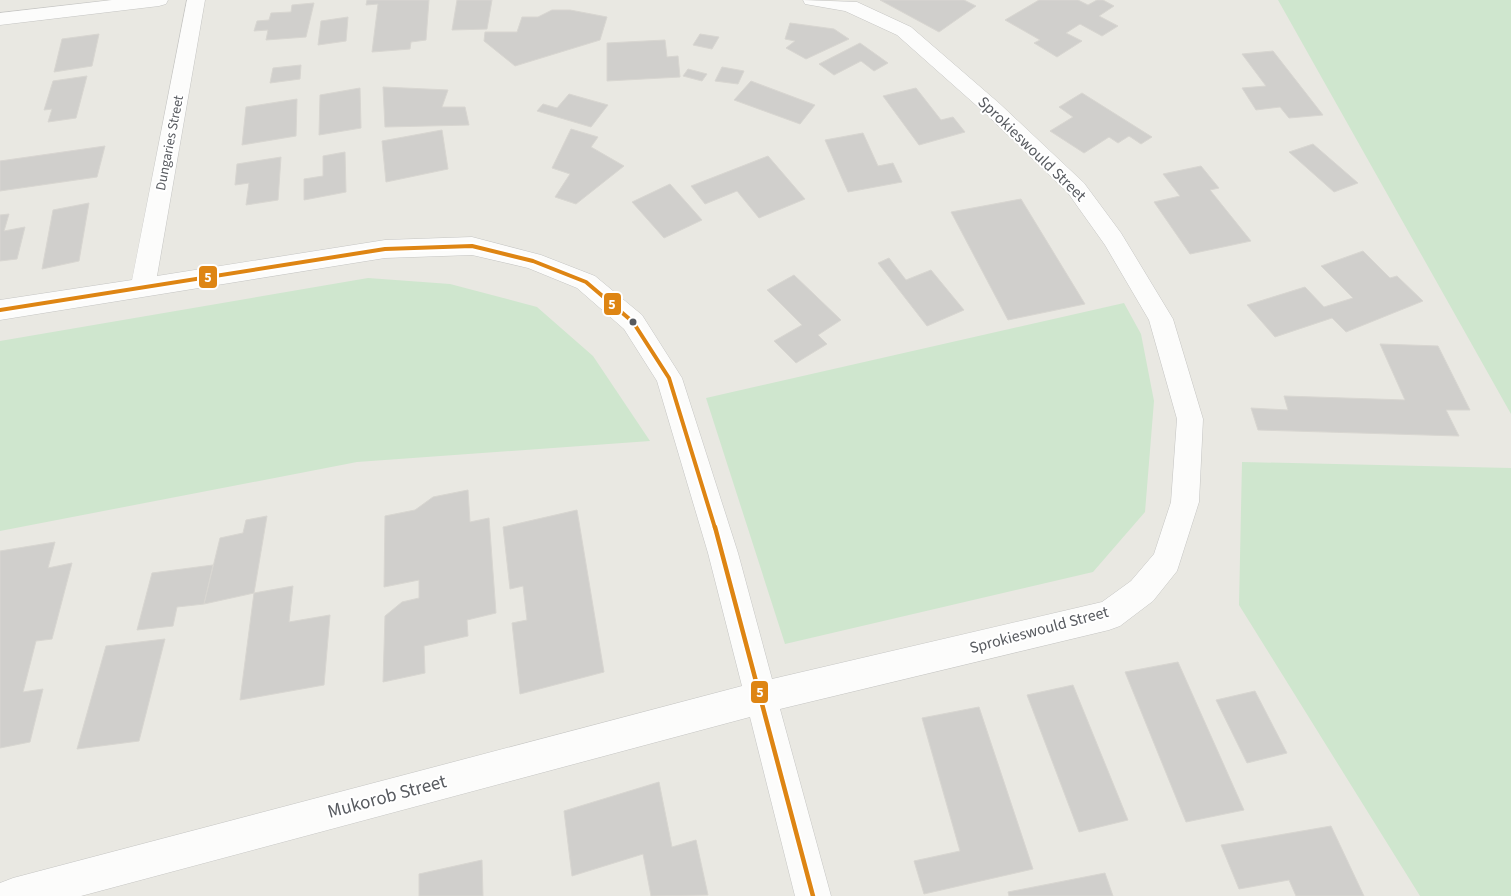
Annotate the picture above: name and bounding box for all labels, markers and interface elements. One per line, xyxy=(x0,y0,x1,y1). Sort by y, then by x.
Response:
street label: Sprokieswould Street xyxy=(973,91,1092,207)
street label: Dungaries Street xyxy=(151,93,189,192)
line badge: 5 xyxy=(198,265,218,289)
text: 5 xyxy=(204,268,212,288)
line badge: 5 xyxy=(603,292,622,316)
text: 5 xyxy=(608,295,616,315)
unlabelled marker xyxy=(628,317,638,327)
street label: Sprokieswould Street xyxy=(967,601,1112,659)
line badge: 5 xyxy=(750,680,769,704)
text: 5 xyxy=(756,683,764,703)
street label: Mukorob Street xyxy=(325,768,450,826)

